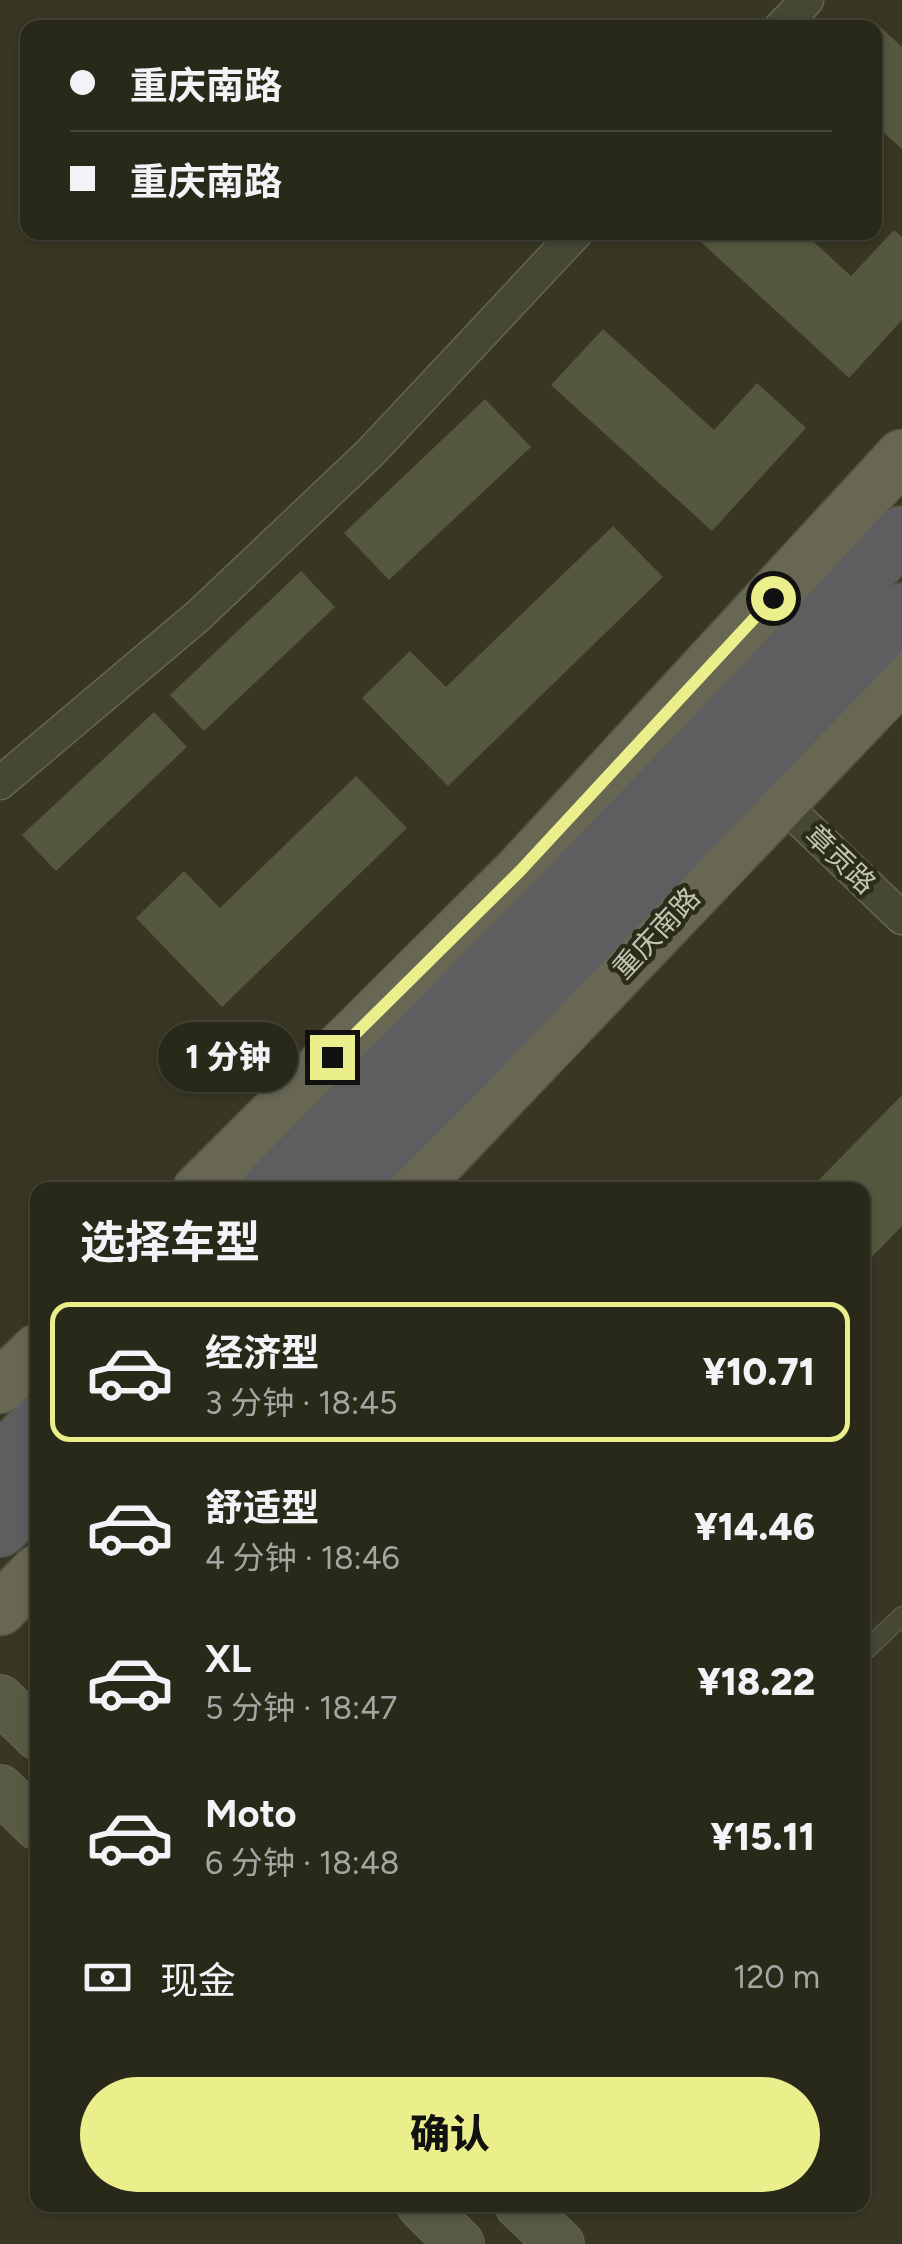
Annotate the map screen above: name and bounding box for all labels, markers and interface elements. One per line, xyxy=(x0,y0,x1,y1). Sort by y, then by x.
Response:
text: 重庆南路 xyxy=(130,63,282,109)
text: 重庆南路 xyxy=(130,159,282,205)
route start xyxy=(751,576,796,621)
street label: 章贡路 xyxy=(799,818,883,900)
street label: 重庆南路 xyxy=(605,880,707,986)
callout: 1 分钟 xyxy=(157,1022,297,1092)
route end xyxy=(310,1035,355,1080)
text: 1 分钟 xyxy=(185,1038,271,1076)
text: 选择车型 xyxy=(80,1215,260,1269)
icon: car xyxy=(85,1327,175,1417)
text: 经济型 xyxy=(205,1330,319,1376)
text: ¥10.71 xyxy=(703,1349,815,1395)
text: 3 分钟 · 18:45 xyxy=(205,1384,397,1422)
icon: car xyxy=(85,1482,175,1572)
text: 舒适型 xyxy=(205,1485,319,1531)
text: ¥14.46 xyxy=(694,1504,815,1550)
text: 4 分钟 · 18:46 xyxy=(205,1539,400,1577)
text: XL xyxy=(205,1636,251,1682)
icon: car xyxy=(85,1637,175,1727)
text: ¥18.22 xyxy=(697,1659,815,1705)
text: 5 分钟 · 18:47 xyxy=(205,1689,397,1727)
text: Moto xyxy=(205,1791,297,1837)
icon: car xyxy=(85,1792,175,1882)
text: ¥15.11 xyxy=(710,1814,815,1860)
text: 6 分钟 · 18:48 xyxy=(205,1844,399,1882)
icon: cash xyxy=(80,1950,135,2005)
text: 现金 xyxy=(160,1958,236,2004)
text: 120 m xyxy=(733,1958,820,1996)
button: 确认 xyxy=(80,2077,820,2192)

